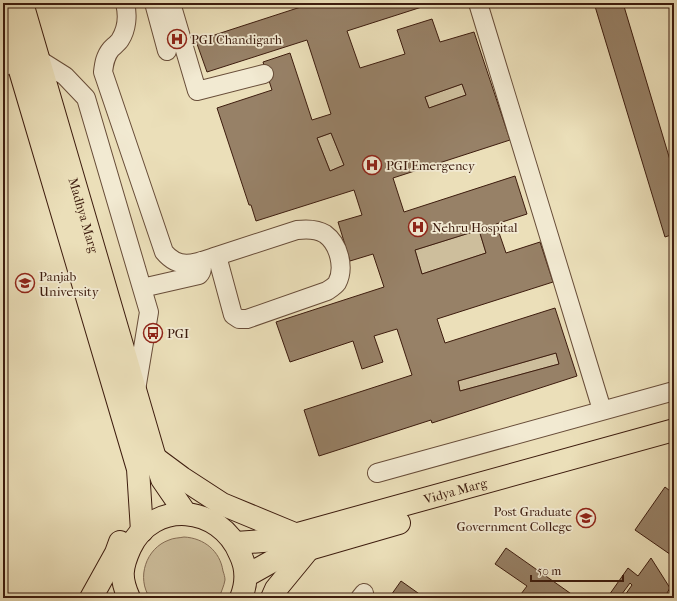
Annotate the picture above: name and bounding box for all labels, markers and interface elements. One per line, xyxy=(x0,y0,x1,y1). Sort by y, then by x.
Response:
hospital icon: PGI Chandigarh xyxy=(166,28,188,50)
place label: PGI Chandigarh xyxy=(191,32,283,47)
hospital icon: PGI Emergency xyxy=(361,154,383,176)
place label: PGI Emergency xyxy=(386,158,476,173)
street label: Madhya Marg xyxy=(66,176,102,256)
hospital icon: Nehru Hospital xyxy=(407,216,429,238)
place label: Nehru Hospital xyxy=(432,220,518,235)
place label: Panjab University xyxy=(39,269,100,299)
school or university icon: Panjab University xyxy=(14,272,36,294)
bus stop icon: PGI xyxy=(142,322,164,344)
place label: PGI xyxy=(167,326,189,341)
street label: Vidya Marg xyxy=(421,474,490,507)
place label: Post Graduate Government College xyxy=(456,504,573,534)
school or university icon: Post Graduate Government College xyxy=(575,507,597,529)
scale bar xyxy=(531,557,623,583)
text: 50 m xyxy=(537,564,561,578)

